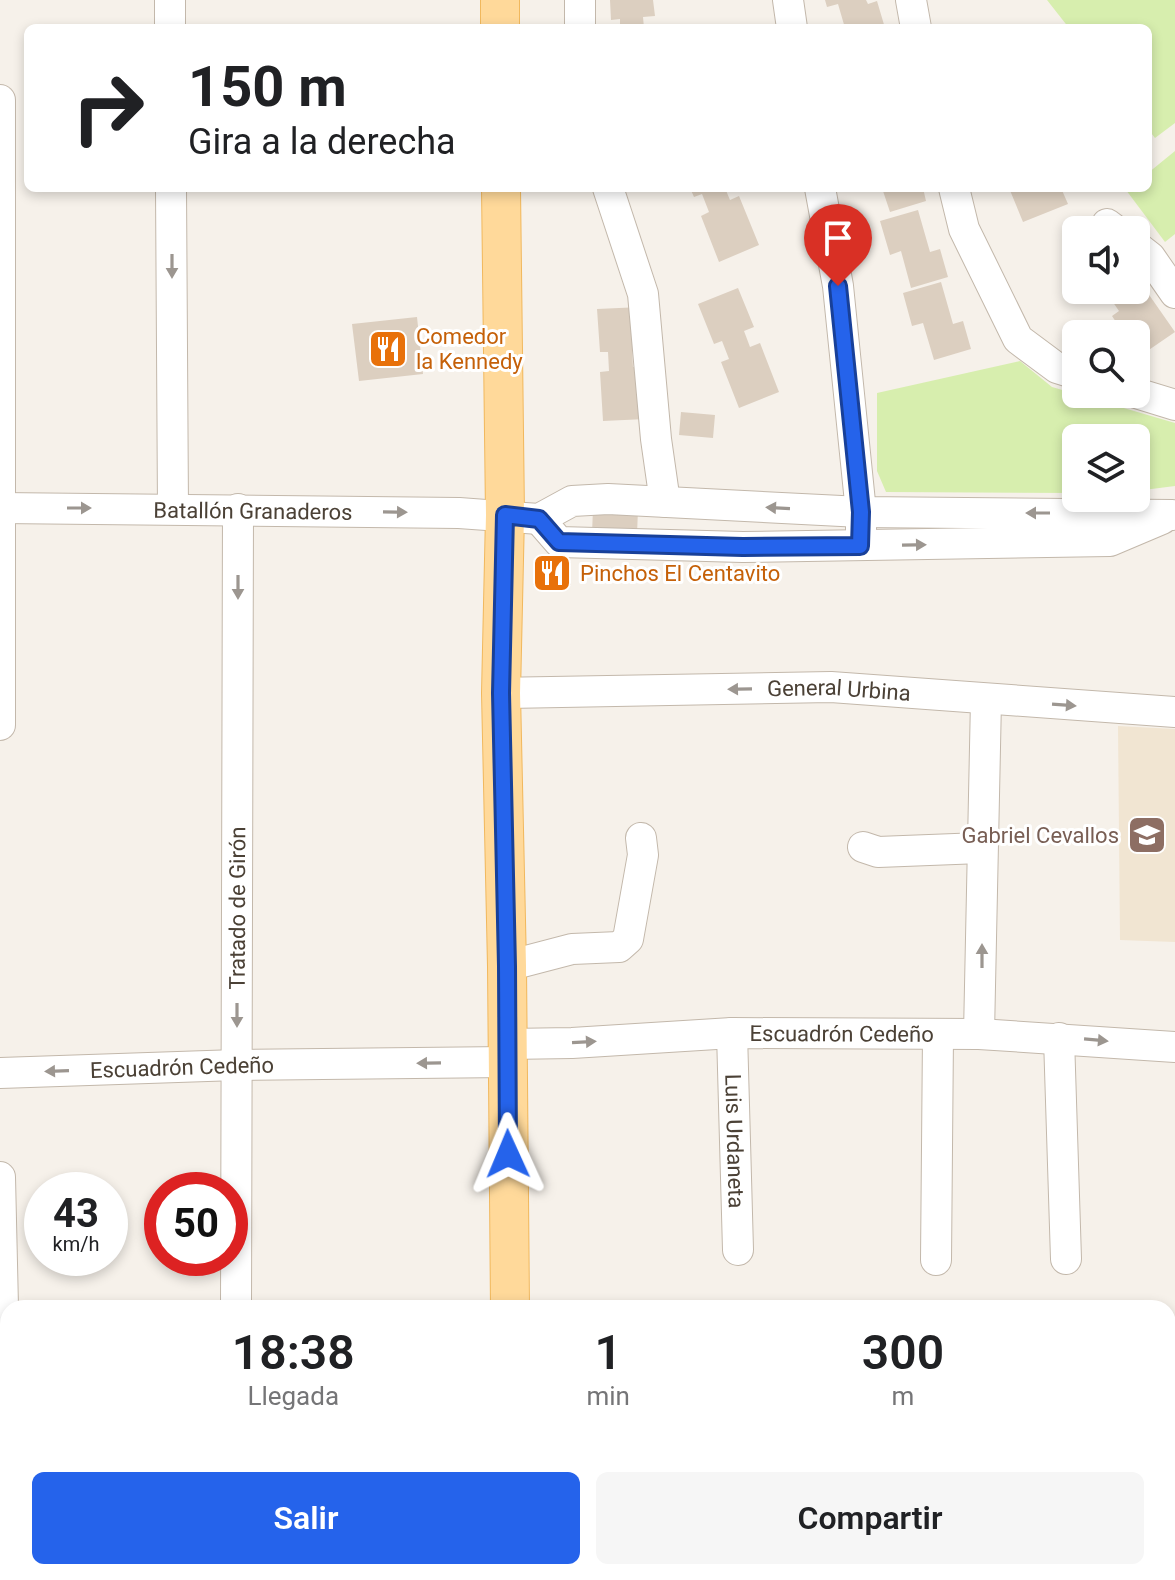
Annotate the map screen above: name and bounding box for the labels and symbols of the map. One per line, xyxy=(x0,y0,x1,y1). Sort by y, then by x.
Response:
pin xyxy=(804,204,872,286)
one-way arrow xyxy=(166,254,178,279)
place label: Comedor la Kennedy xyxy=(416,324,523,374)
restaurant icon: Comedor la Kennedy xyxy=(367,328,409,370)
street label: Batallón Granaderos xyxy=(153,497,353,524)
one-way arrow xyxy=(765,501,790,514)
one-way arrow xyxy=(67,502,92,515)
one-way arrow xyxy=(383,505,408,518)
one-way arrow xyxy=(1025,507,1050,519)
one-way arrow xyxy=(902,539,927,551)
restaurant icon: Pinchos El Centavito xyxy=(531,552,573,594)
place label: Pinchos El Centavito xyxy=(580,561,780,586)
one-way arrow xyxy=(232,575,244,600)
street label: General Urbina xyxy=(767,674,912,705)
one-way arrow xyxy=(727,682,752,695)
one-way arrow xyxy=(1052,699,1077,712)
school or university icon: Gabriel Cevallos xyxy=(1126,814,1168,856)
place label: Gabriel Cevallos xyxy=(962,823,1119,848)
street label: Tratado de Girón xyxy=(224,827,250,989)
one-way arrow xyxy=(976,943,988,968)
one-way arrow xyxy=(231,1003,243,1028)
street label: Escuadrón Cedeño xyxy=(750,1021,934,1046)
one-way arrow xyxy=(1084,1034,1109,1047)
one-way arrow xyxy=(572,1036,597,1049)
street label: Escuadrón Cedeño xyxy=(89,1052,274,1082)
one-way arrow xyxy=(416,1057,441,1069)
one-way arrow xyxy=(44,1064,69,1077)
street label: Luis Urdaneta xyxy=(721,1073,749,1209)
position arrow xyxy=(466,1112,550,1196)
speed limit sign: 50 xyxy=(144,1172,248,1276)

